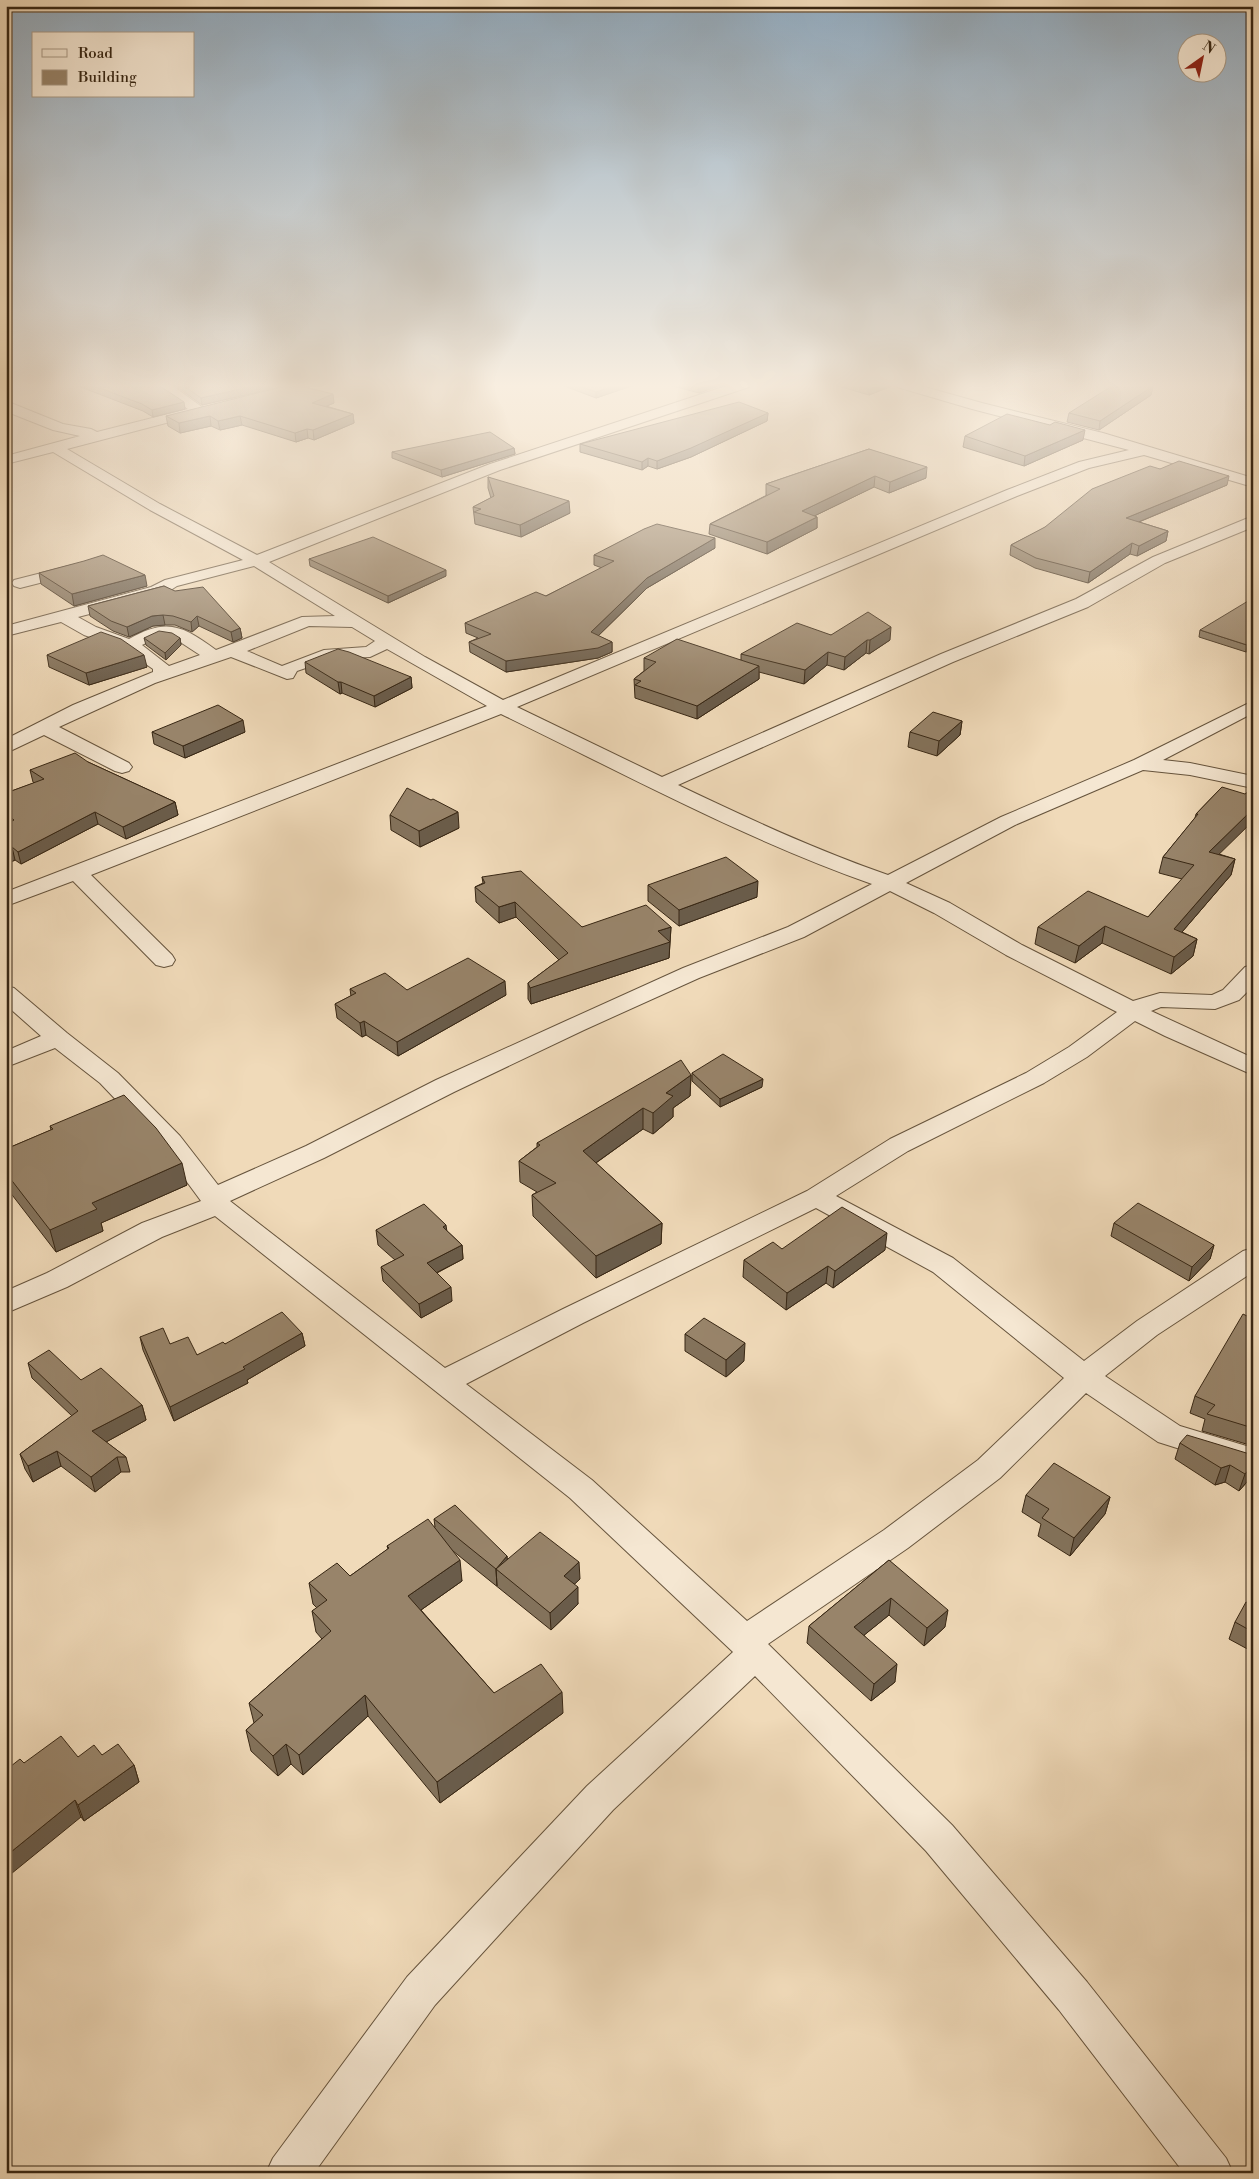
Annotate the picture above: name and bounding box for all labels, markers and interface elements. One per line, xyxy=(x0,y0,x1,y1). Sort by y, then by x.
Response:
legend xyxy=(32,32,195,98)
north arrow xyxy=(1176,32,1226,82)
text: N xyxy=(1199,37,1218,59)
text: Road xyxy=(78,44,113,63)
text: Building xyxy=(77,68,137,87)

